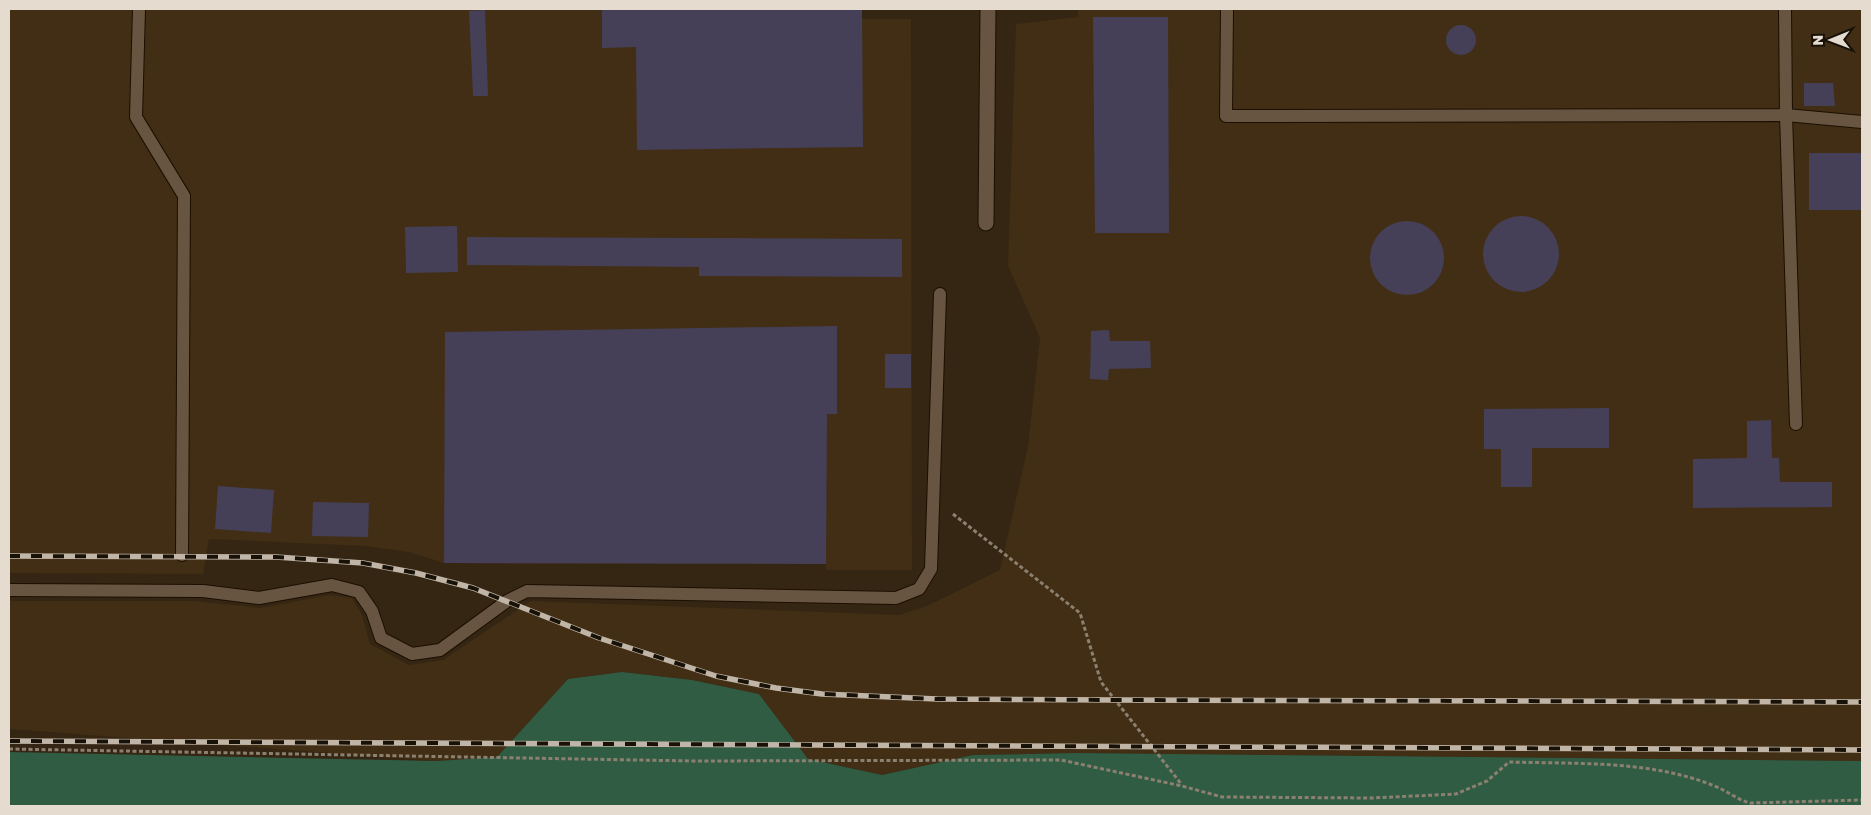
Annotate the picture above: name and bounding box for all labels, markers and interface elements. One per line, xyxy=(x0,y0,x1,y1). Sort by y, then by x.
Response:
north arrow xyxy=(1806,15,1856,65)
text: N xyxy=(1809,35,1826,46)

